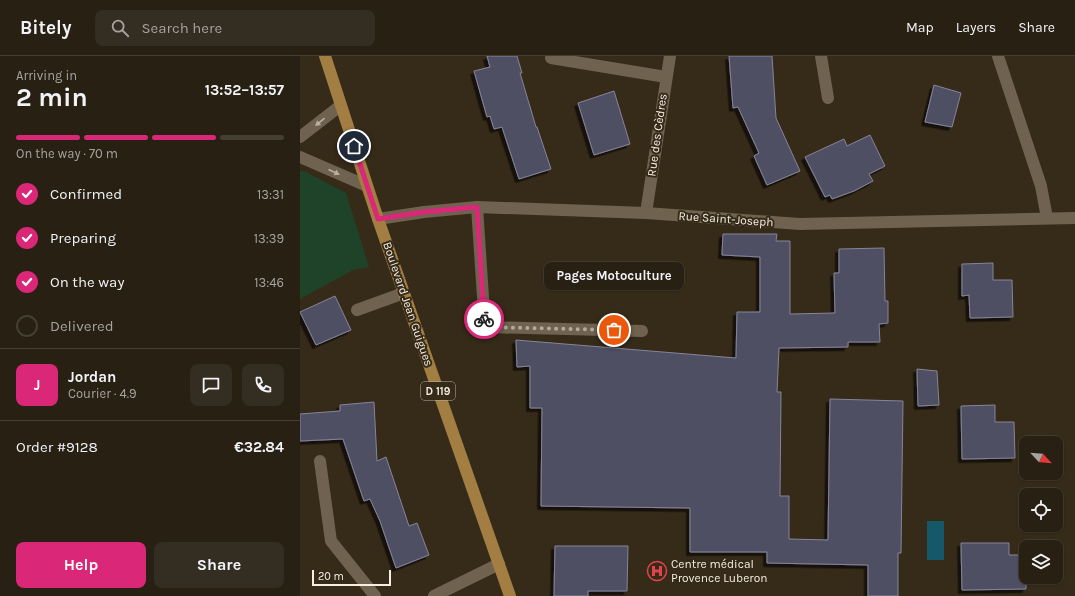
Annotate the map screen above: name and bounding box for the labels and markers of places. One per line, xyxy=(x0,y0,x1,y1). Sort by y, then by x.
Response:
pin xyxy=(337,129,371,163)
callout: Pages Motoculture xyxy=(544,262,684,290)
pin xyxy=(597,313,631,347)
place label: Centre médical Provence Luberon xyxy=(671,557,767,585)
hospital icon: Centre médical Provence Luberon xyxy=(646,560,668,582)

